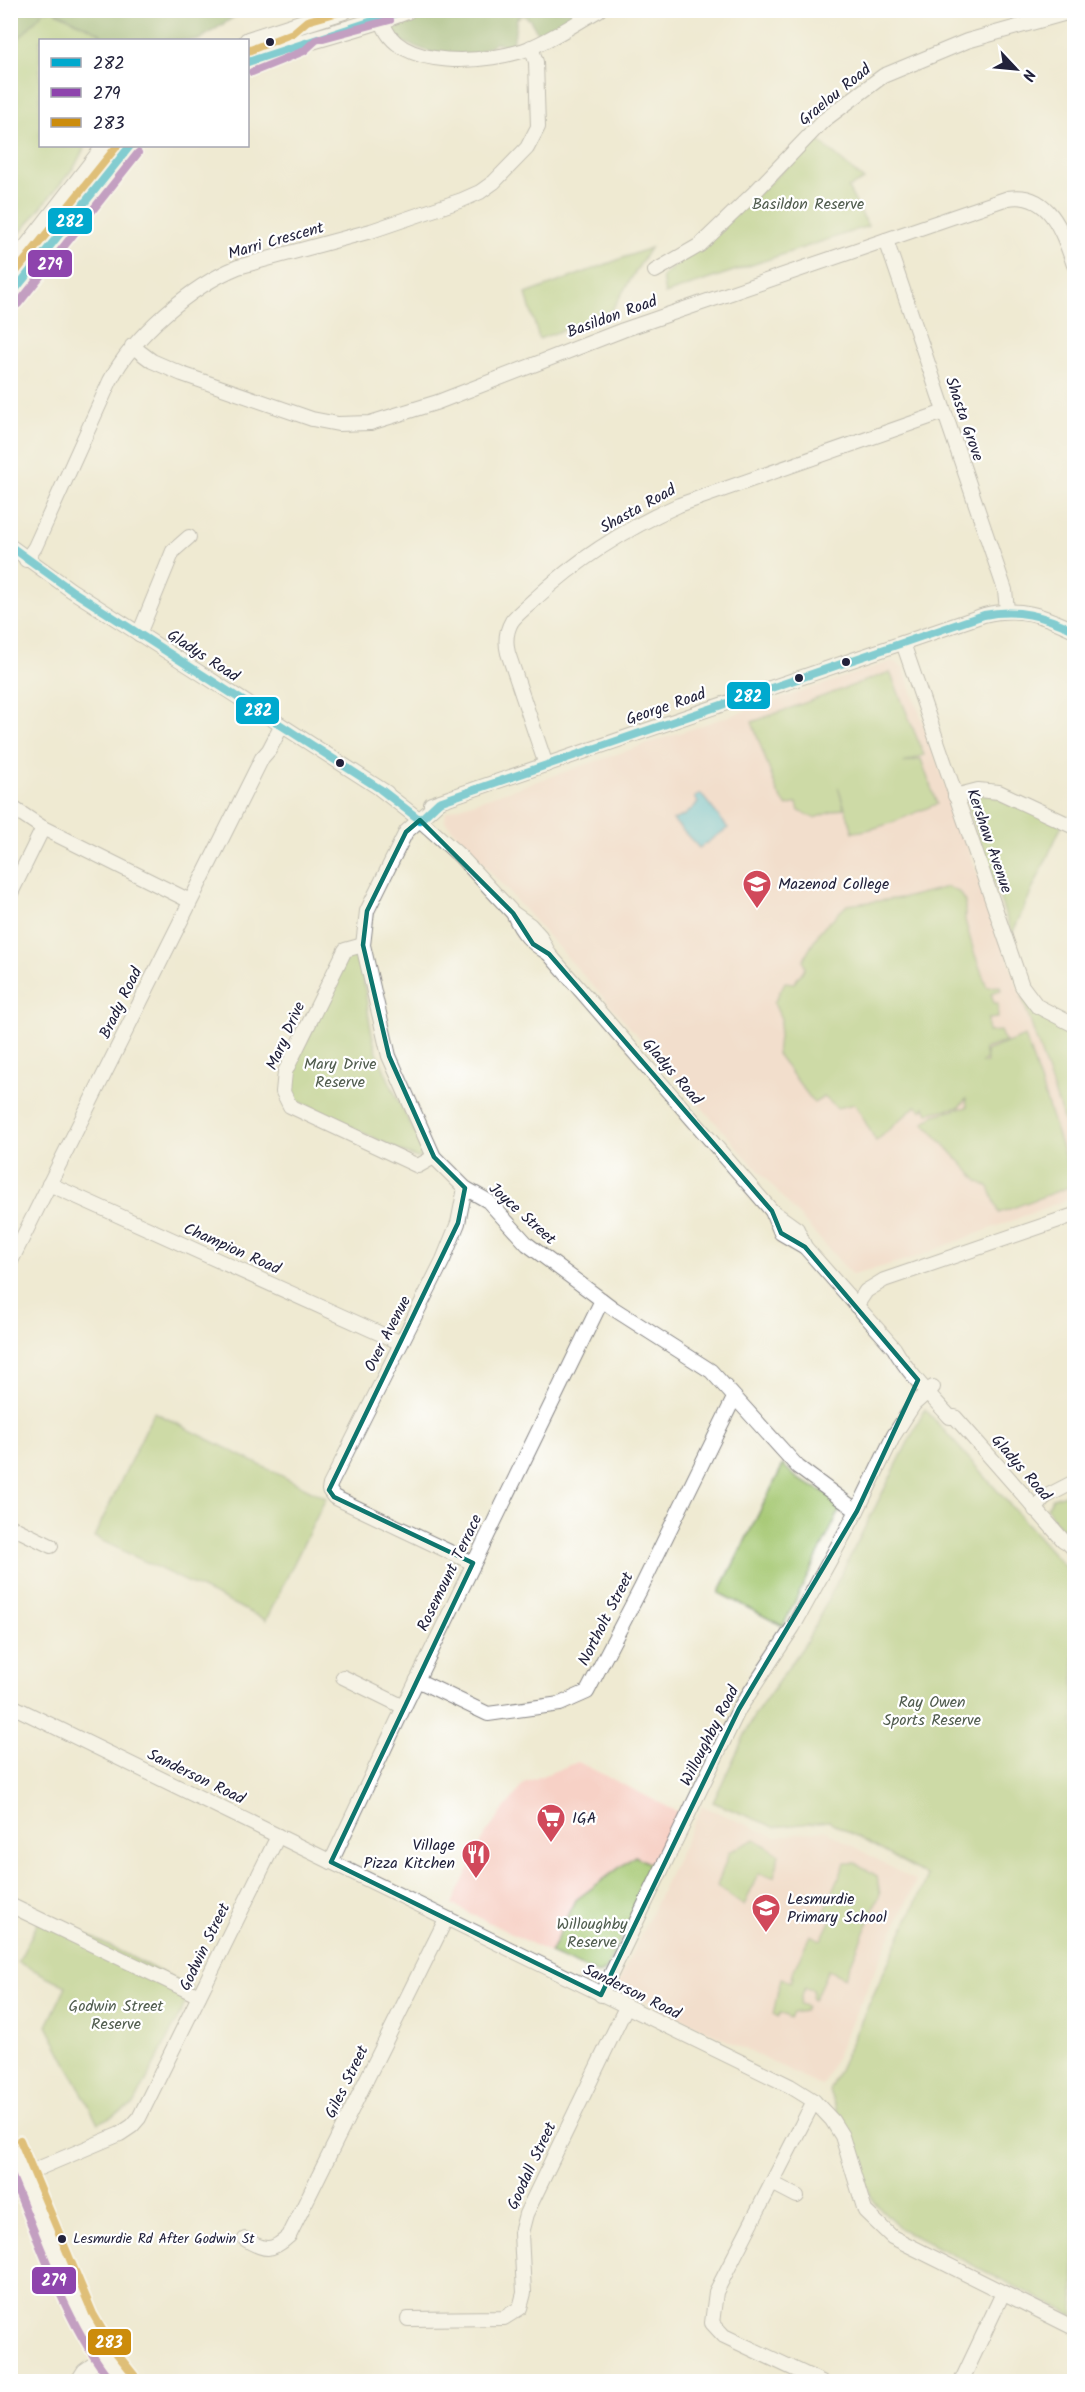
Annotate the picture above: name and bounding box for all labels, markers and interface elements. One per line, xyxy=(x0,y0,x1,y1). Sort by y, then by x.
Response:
unlabelled marker xyxy=(264,36,276,48)
legend xyxy=(39,39,249,147)
north arrow xyxy=(986,39,1046,99)
text: 282 xyxy=(93,50,125,79)
street label: Graelou Road xyxy=(793,57,878,132)
text: N xyxy=(1015,65,1042,85)
text: 279 xyxy=(93,80,121,109)
text: 283 xyxy=(93,110,125,139)
park label: Basildon Reserve xyxy=(752,192,864,217)
line badge: 282 xyxy=(47,207,93,235)
text: 282 xyxy=(56,210,84,235)
street label: Marri Crescent xyxy=(225,215,328,267)
line badge: 279 xyxy=(27,249,73,278)
text: 279 xyxy=(38,253,62,278)
street label: Basildon Road xyxy=(563,289,662,345)
street label: Shasta Grove xyxy=(938,373,990,465)
street label: Shasta Road xyxy=(595,477,681,540)
street label: Gladys Road xyxy=(162,623,245,689)
unlabelled marker xyxy=(840,656,852,668)
unlabelled marker xyxy=(793,672,805,684)
street label: George Road xyxy=(623,681,710,732)
line badge: 282 xyxy=(726,681,771,710)
text: 282 xyxy=(734,685,762,710)
line badge: 282 xyxy=(235,696,280,725)
text: 282 xyxy=(244,699,272,724)
unlabelled marker xyxy=(334,757,346,769)
street label: Kershaw Avenue xyxy=(959,785,1019,897)
school or university icon: Mazenod College xyxy=(741,868,773,910)
place label: Mazenod College xyxy=(778,872,889,897)
street label: Brady Road xyxy=(93,962,150,1043)
street label: Mary Drive xyxy=(260,998,312,1074)
street label: Gladys Road xyxy=(636,1033,709,1112)
park label: Mary Drive Reserve xyxy=(304,1052,376,1095)
street label: Joyce Street xyxy=(483,1177,562,1252)
street label: Champion Road xyxy=(179,1216,286,1282)
street label: Over Avenue xyxy=(358,1292,418,1376)
street label: Gladys Road xyxy=(985,1429,1058,1508)
street label: Rosemount Terrace xyxy=(411,1510,489,1636)
street label: Northolt Street xyxy=(572,1567,641,1670)
street label: Willoughby Road xyxy=(674,1681,746,1791)
park label: Ray Owen Sports Reserve xyxy=(883,1690,981,1733)
street label: Sanderson Road xyxy=(143,1743,250,1812)
supermarket icon: IGA xyxy=(535,1802,567,1844)
place label: IGA xyxy=(572,1806,597,1831)
place label: Village Pizza Kitchen xyxy=(364,1833,455,1876)
restaurant icon: Village Pizza Kitchen xyxy=(460,1838,492,1880)
place label: Lesmurdie Primary School xyxy=(787,1887,887,1930)
school or university icon: Lesmurdie Primary School xyxy=(750,1892,782,1934)
street label: Godwin Street xyxy=(173,1898,237,1995)
park label: Willoughby Reserve xyxy=(556,1912,628,1955)
street label: Sanderson Road xyxy=(579,1958,686,2027)
park label: Godwin Street Reserve xyxy=(68,1994,164,2037)
street label: Giles Street xyxy=(319,2041,376,2123)
street label: Goodall Street xyxy=(501,2117,564,2214)
place label: Lesmurdie Rd After Godwin St xyxy=(73,2228,255,2250)
marker: Lesmurdie Rd After Godwin St xyxy=(56,2233,68,2245)
line badge: 279 xyxy=(31,2266,77,2295)
text: 279 xyxy=(42,2269,66,2294)
line badge: 283 xyxy=(87,2328,132,2356)
text: 283 xyxy=(95,2331,123,2356)

